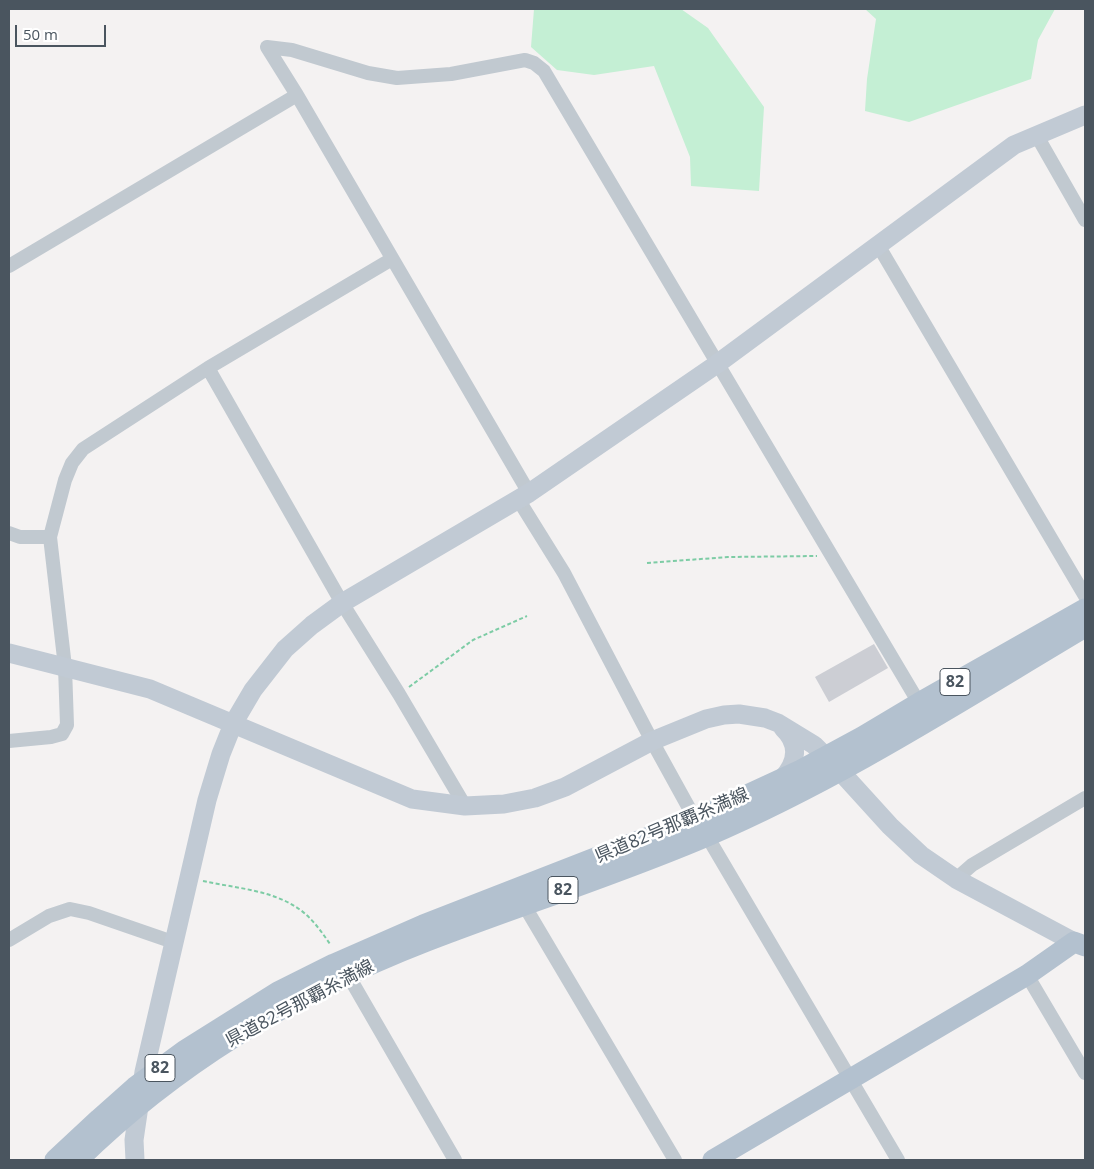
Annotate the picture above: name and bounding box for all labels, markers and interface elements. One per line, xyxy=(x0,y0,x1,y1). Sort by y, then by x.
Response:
scale bar xyxy=(18,15,109,47)
text: 50 m xyxy=(23,24,58,44)
road number: 82 xyxy=(940,669,970,696)
street label: 県道82号那覇糸満線 xyxy=(592,784,752,868)
road number: 82 xyxy=(548,876,578,904)
street label: 県道82号那覇糸満線 xyxy=(222,956,378,1052)
road number: 82 xyxy=(145,1054,175,1082)

